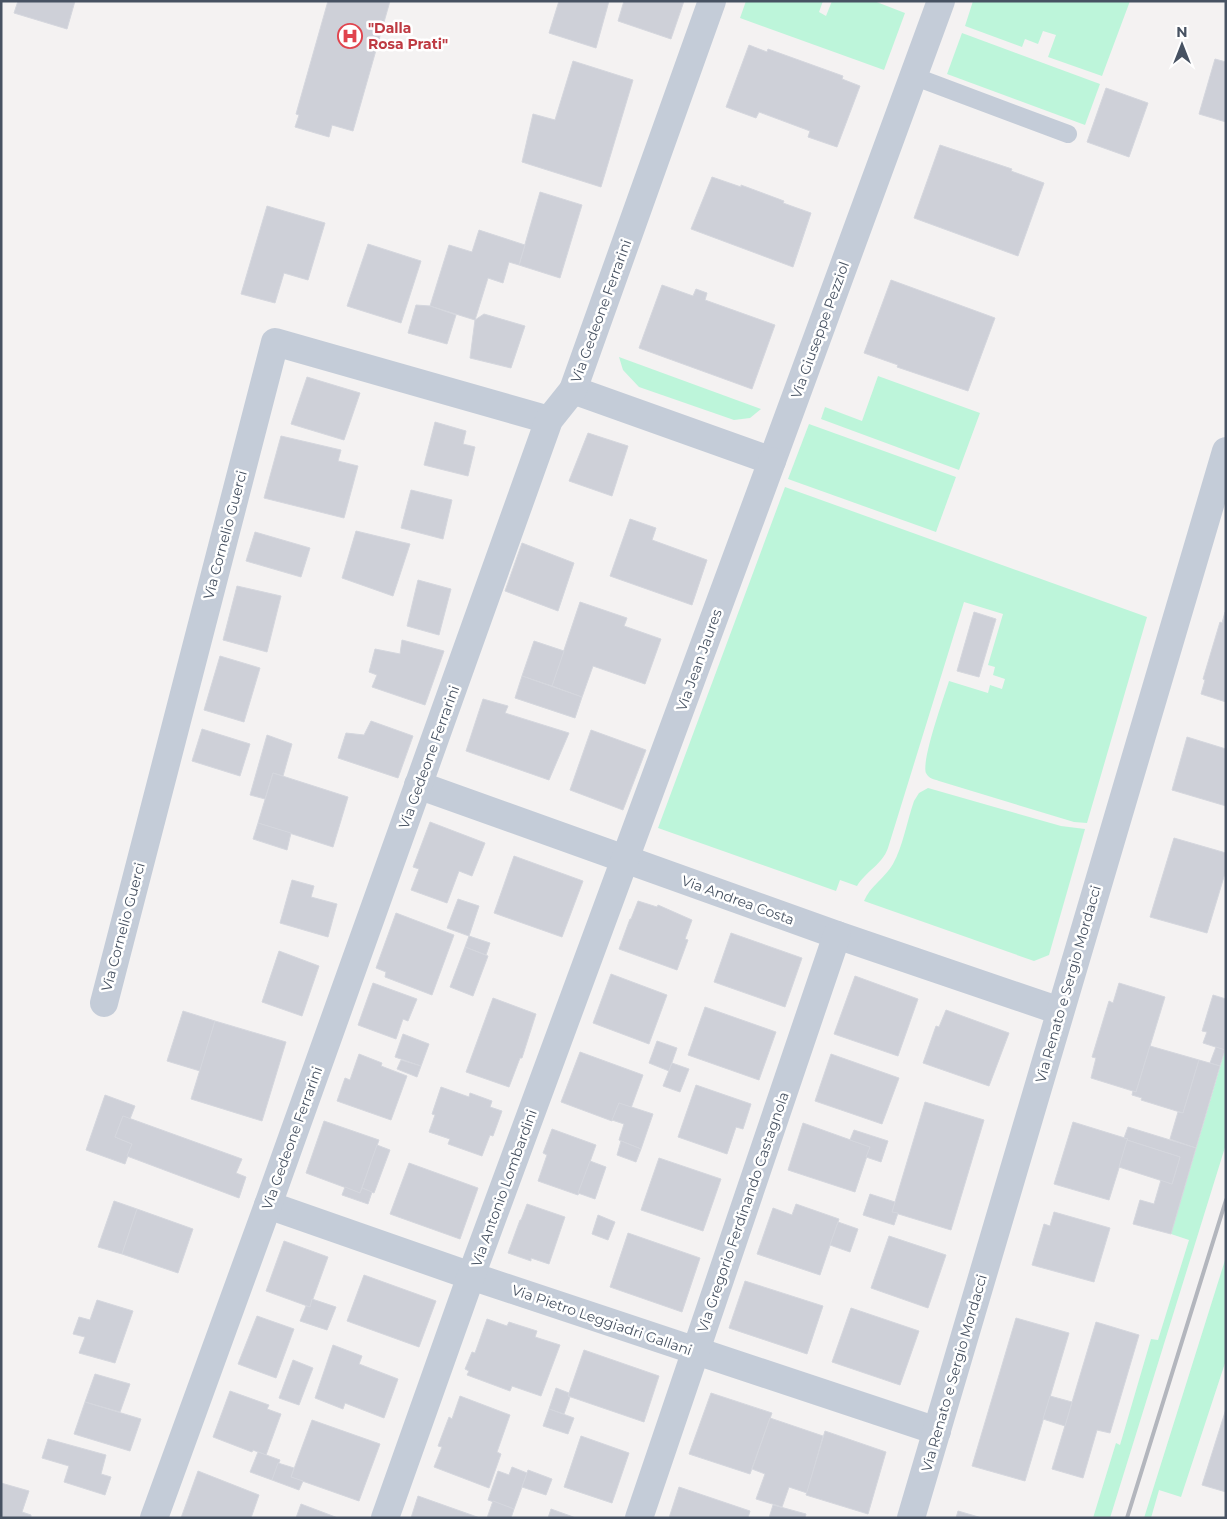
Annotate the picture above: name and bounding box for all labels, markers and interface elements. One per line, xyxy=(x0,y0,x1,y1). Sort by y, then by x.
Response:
place label: "Dalla Rosa Prati" xyxy=(368,19,448,53)
north arrow xyxy=(1157,20,1207,70)
hospital icon: "Dalla Rosa Prati" xyxy=(337,23,363,49)
text: N xyxy=(1176,23,1188,41)
street label: Via Gedeone Ferrarini xyxy=(567,237,635,385)
street label: Via Giuseppe Pezziol xyxy=(787,259,853,401)
street label: Via Cornelio Guerci xyxy=(199,469,251,601)
street label: Via Jean Jaures xyxy=(672,606,726,713)
street label: Via Gedeone Ferrarini xyxy=(395,683,463,831)
street label: Via Cornelio Guerci xyxy=(97,861,149,993)
street label: Via Andrea Costa xyxy=(679,871,797,929)
street label: Via Renato e Sergio Mordacci xyxy=(1031,883,1105,1085)
street label: Via Gedeone Ferrarini xyxy=(258,1064,326,1212)
street label: Via Gregorio Ferdinando Castagnola xyxy=(693,1089,793,1335)
street label: Via Antonio Lombardini xyxy=(467,1107,541,1269)
street label: Via Renato e Sergio Mordacci xyxy=(917,1272,991,1474)
street label: Via Pietro Leggiadri Gallani xyxy=(510,1281,694,1359)

